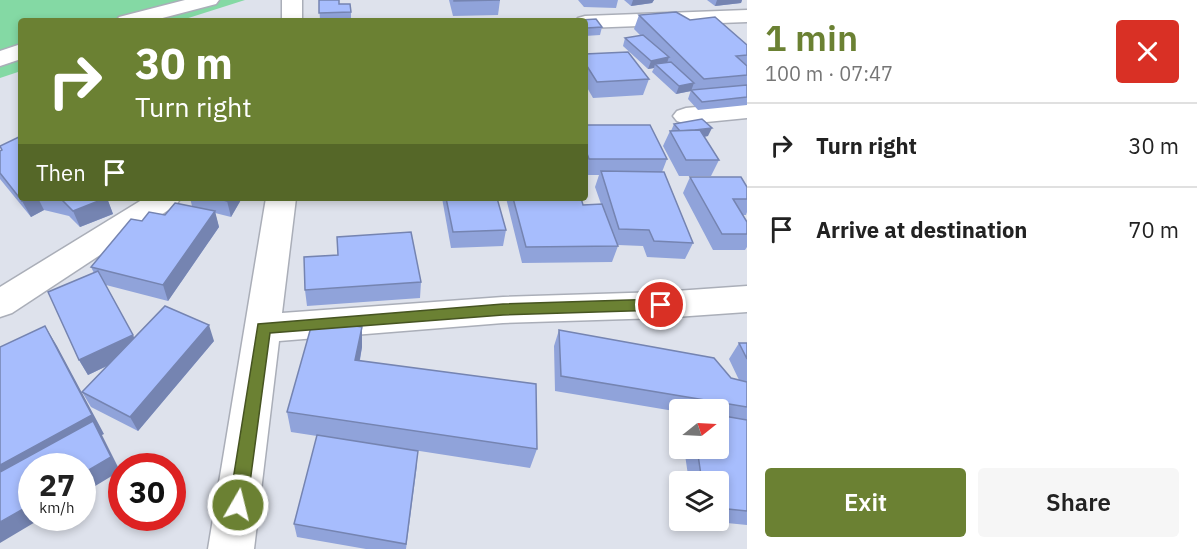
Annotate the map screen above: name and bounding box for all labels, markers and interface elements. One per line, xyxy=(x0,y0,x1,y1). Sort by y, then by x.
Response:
text: 1 min xyxy=(765,14,858,61)
button: close xyxy=(1116,20,1179,83)
text: 30 m xyxy=(135,36,233,91)
icon: right xyxy=(36,42,114,120)
text: 100 m · 07:47 xyxy=(765,60,893,87)
text: Turn right xyxy=(135,89,252,124)
icon: right xyxy=(765,129,798,162)
text: Turn right xyxy=(816,131,917,160)
text: 30 m xyxy=(1128,131,1179,160)
icon: arrive xyxy=(98,156,131,189)
text: Then xyxy=(36,158,86,187)
icon: arrive xyxy=(765,213,798,246)
text: Arrive at destination xyxy=(816,215,1027,244)
text: 70 m xyxy=(1128,215,1179,244)
pin xyxy=(635,279,686,330)
icon: arrive xyxy=(644,288,677,321)
north arrow xyxy=(669,399,729,459)
map controls xyxy=(669,399,729,531)
speed limit sign: 30 xyxy=(108,453,186,531)
text: 27 xyxy=(39,465,75,504)
button: Exit xyxy=(765,468,966,537)
button: Share xyxy=(978,468,1179,537)
button: layers xyxy=(669,471,729,531)
position arrow xyxy=(206,473,270,537)
text: km/h xyxy=(39,498,75,517)

